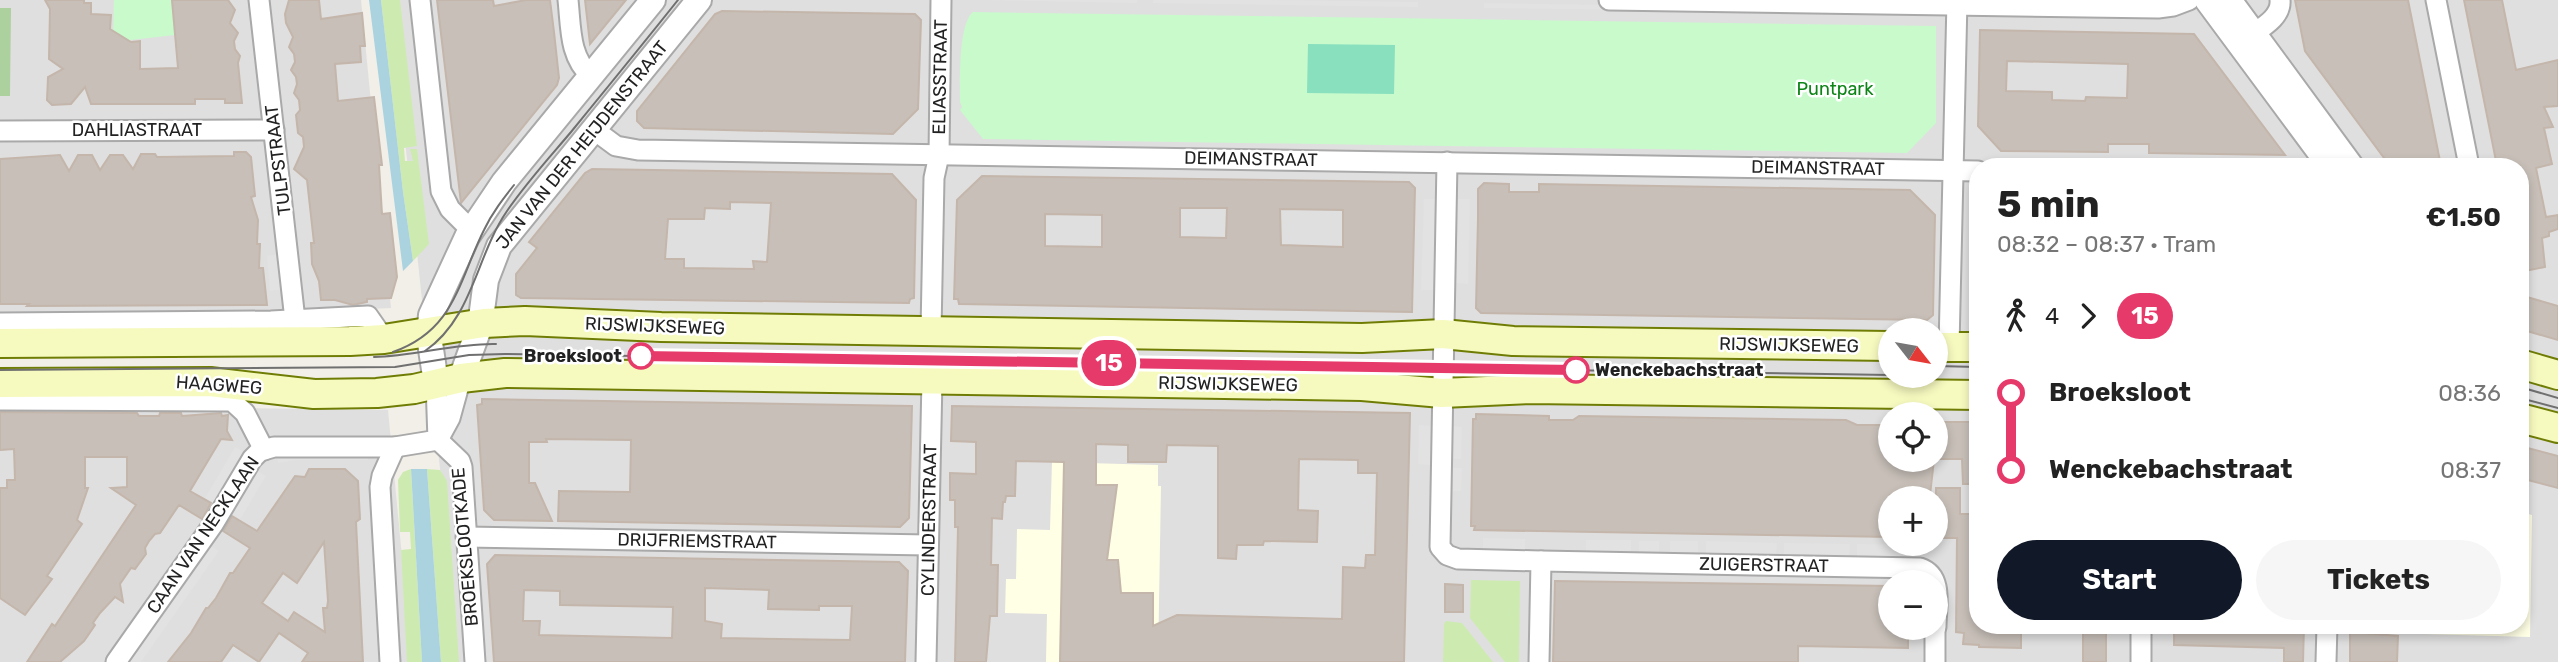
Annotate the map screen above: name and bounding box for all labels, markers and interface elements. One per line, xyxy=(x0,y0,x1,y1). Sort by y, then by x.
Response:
street label: ELIASSTRAAT xyxy=(928,19,952,135)
street label: JAN VAN DER HEIJDENSTRAAT xyxy=(491,36,673,254)
park label: Puntpark xyxy=(1797,78,1874,100)
street label: TULPSTRAAT xyxy=(260,103,296,217)
street label: DAHLIASTRAAT xyxy=(72,119,202,141)
street label: DEIMANSTRAAT xyxy=(1184,147,1318,171)
street label: DEIMANSTRAAT xyxy=(1751,156,1885,180)
text: 5 min xyxy=(1997,181,2100,227)
text: €1.50 xyxy=(2426,202,2501,233)
text: 08:32 – 08:37 · Tram xyxy=(1997,230,2216,258)
icon: walk xyxy=(1997,297,2035,335)
icon: forward xyxy=(2069,297,2107,335)
text: 4 xyxy=(2045,302,2059,330)
text: 15 xyxy=(2131,302,2159,330)
street label: RIJSWIJKSEWEG xyxy=(585,313,725,339)
north arrow xyxy=(1878,318,1948,388)
map controls xyxy=(1878,318,1948,640)
street label: RIJSWIJKSEWEG xyxy=(1719,333,1859,357)
line badge: 15 xyxy=(1078,340,1140,386)
marker: Broeksloot xyxy=(628,343,654,369)
place label: Broeksloot xyxy=(524,345,622,367)
text: 15 xyxy=(1095,349,1123,377)
marker: Wenckebachstraat xyxy=(1563,357,1589,383)
place label: Wenckebachstraat xyxy=(1595,359,1764,381)
street label: HAAGWEG xyxy=(175,371,263,399)
street label: RIJSWIJKSEWEG xyxy=(1158,372,1298,396)
text: Broeksloot xyxy=(2049,377,2191,408)
text: 08:36 xyxy=(2438,379,2501,407)
button: locate xyxy=(1878,402,1948,472)
street label: CYLINDERSTRAAT xyxy=(917,444,941,596)
street label: CAAN VAN NECKLAAN xyxy=(142,452,264,618)
text: Wenckebachstraat xyxy=(2049,454,2292,485)
text: 08:37 xyxy=(2440,456,2501,484)
street label: BROEKSLOOTKADE xyxy=(447,467,483,627)
button: + xyxy=(1878,486,1948,556)
street label: DRIJFRIEMSTRAAT xyxy=(617,529,777,553)
button: Start xyxy=(1997,540,2242,620)
button: Tickets xyxy=(2256,540,2501,620)
street label: ZUIGERSTRAAT xyxy=(1699,553,1829,577)
button: − xyxy=(1878,570,1948,640)

